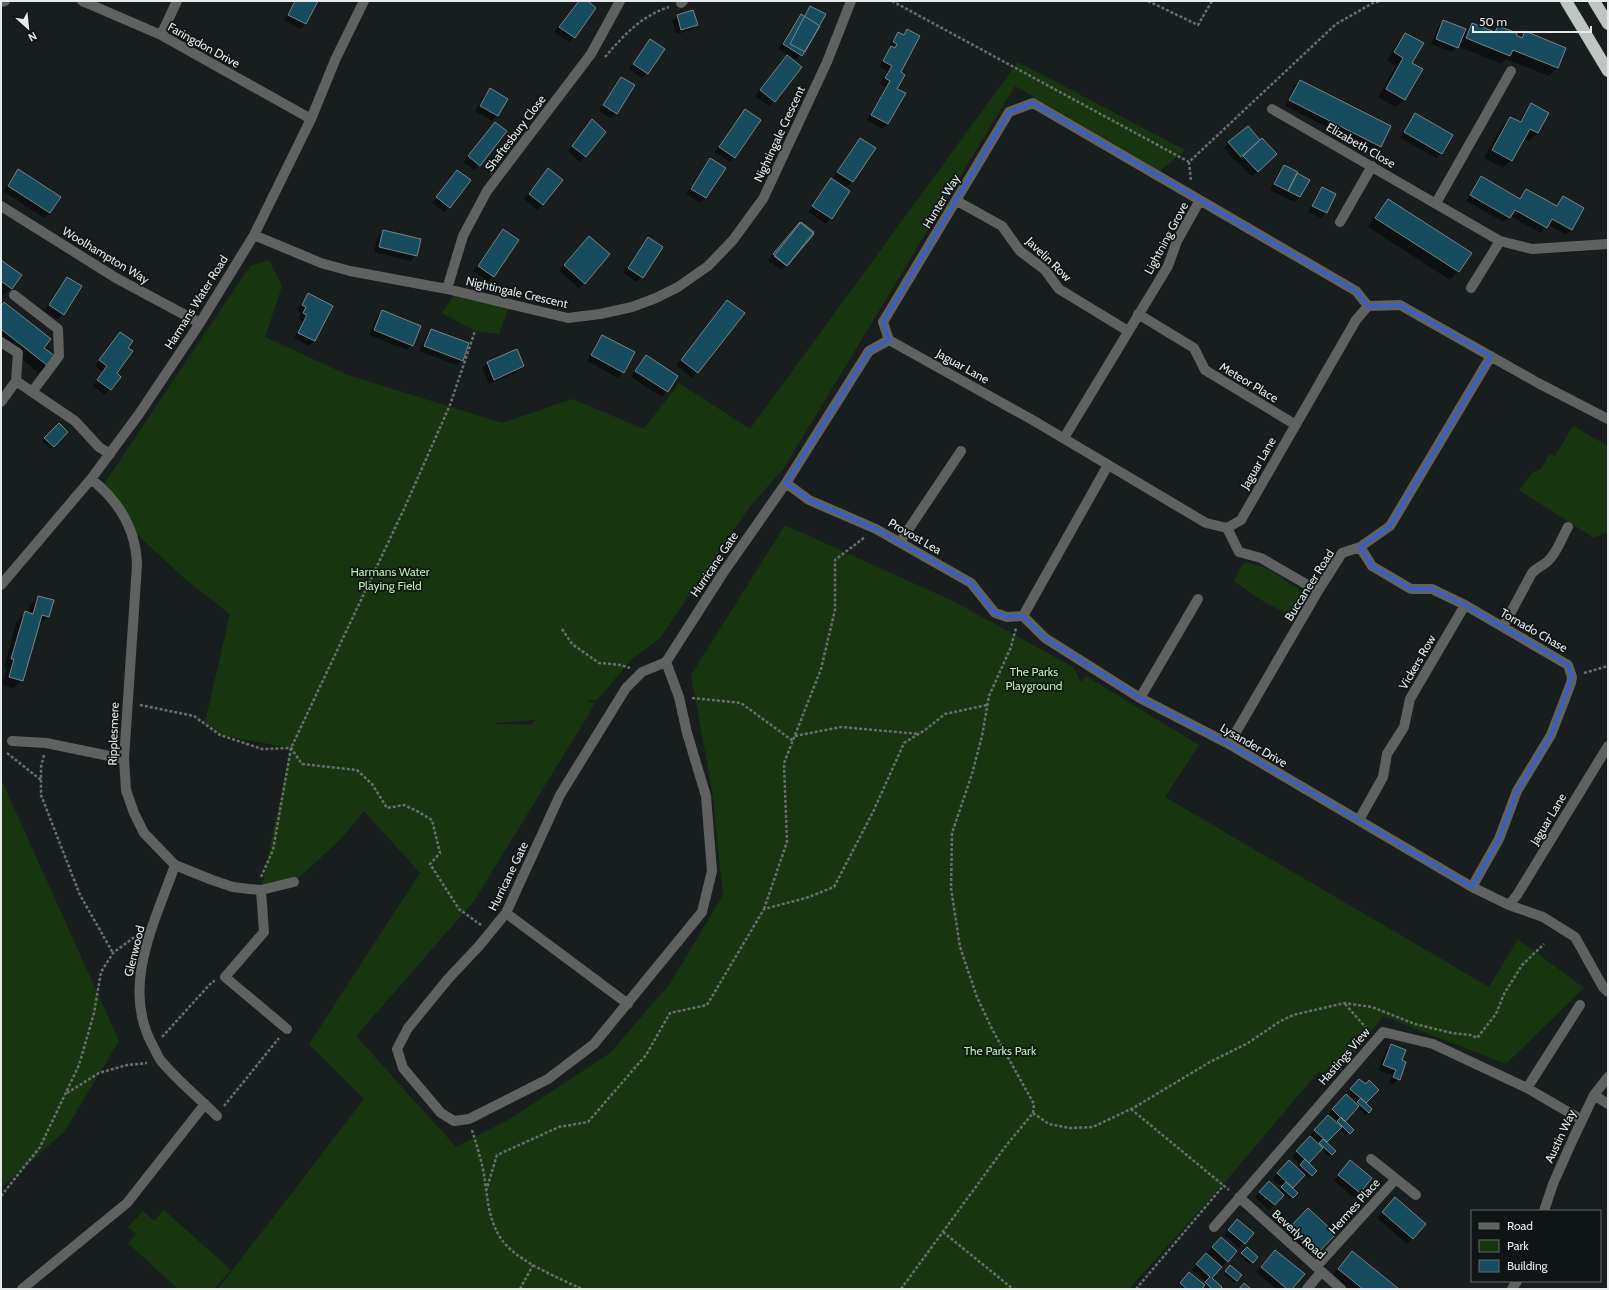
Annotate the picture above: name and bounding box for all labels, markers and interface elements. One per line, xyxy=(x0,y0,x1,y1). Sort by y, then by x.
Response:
north arrow xyxy=(8,8,48,48)
scale bar xyxy=(1473,8,1591,34)
text: 50 m xyxy=(1479,14,1507,29)
street label: Faringdon Drive xyxy=(165,19,243,71)
text: N xyxy=(26,29,39,45)
street label: Nightingale Crescent xyxy=(750,84,808,184)
street label: Shaftesbury Close xyxy=(481,92,549,174)
street label: Elizabeth Close xyxy=(1324,119,1398,171)
street label: Hunter Way xyxy=(919,171,963,231)
street label: Lightning Grove xyxy=(1141,199,1191,277)
street label: Woolhampton Way xyxy=(60,223,152,287)
street label: Javelin Row xyxy=(1022,233,1075,285)
street label: Harmans Water Road xyxy=(161,252,231,352)
street label: Nightingale Crescent xyxy=(465,273,569,311)
street label: Jaguar Lane xyxy=(933,345,992,387)
street label: Meteor Place xyxy=(1217,359,1281,405)
street label: Jaguar Lane xyxy=(1237,434,1279,493)
street label: Provost Lea xyxy=(886,515,944,557)
street label: Hurricane Gate xyxy=(687,529,741,599)
street label: Buccaneer Road xyxy=(1281,546,1337,624)
park label: Harmans Water Playing Field xyxy=(350,564,430,593)
street label: Tornado Chase xyxy=(1498,605,1570,655)
street label: Vickers Row xyxy=(1395,632,1439,692)
park label: The Parks Playground xyxy=(1005,664,1063,693)
street label: Ripplesmere xyxy=(104,702,122,766)
street label: Lysander Drive xyxy=(1218,720,1290,770)
street label: Jaguar Lane xyxy=(1526,790,1569,849)
street label: Hurricane Gate xyxy=(485,839,531,913)
street label: Glenwood xyxy=(120,924,148,978)
street label: Hastings View xyxy=(1315,1024,1373,1088)
park label: The Parks Park xyxy=(964,1043,1037,1058)
street label: Austin Way xyxy=(1541,1107,1579,1165)
street label: Hermes Place xyxy=(1325,1175,1383,1237)
street label: Beverly Road xyxy=(1269,1206,1329,1262)
legend xyxy=(1471,1210,1601,1282)
text: Road xyxy=(1507,1218,1533,1233)
text: Park xyxy=(1507,1238,1529,1253)
text: Building xyxy=(1507,1258,1549,1273)

